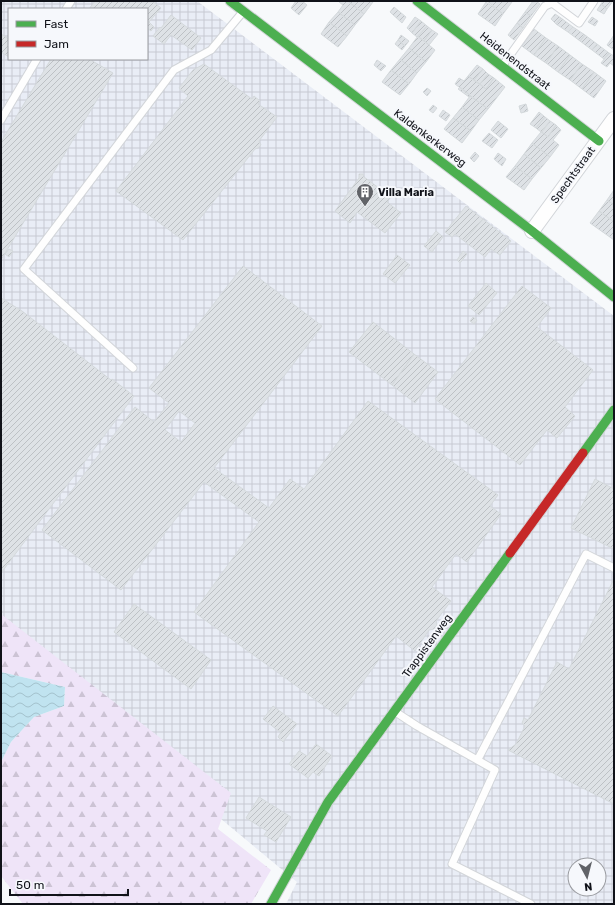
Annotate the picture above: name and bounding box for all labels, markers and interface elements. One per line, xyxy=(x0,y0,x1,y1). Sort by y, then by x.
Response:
legend xyxy=(8,8,148,60)
text: Fast xyxy=(44,17,68,31)
street label: Heidenendstraat xyxy=(477,29,553,93)
text: Jam xyxy=(44,37,69,51)
street label: Kaldenkerkerweg xyxy=(391,106,469,170)
street label: Spechtstraat xyxy=(548,144,598,206)
building icon: Villa Maria xyxy=(355,182,375,207)
place label: Villa Maria xyxy=(378,186,434,199)
street label: Trappistenweg xyxy=(400,612,454,680)
north arrow xyxy=(567,857,607,897)
scale bar xyxy=(10,871,128,897)
text: 50 m xyxy=(16,878,44,892)
text: N xyxy=(583,879,593,893)

